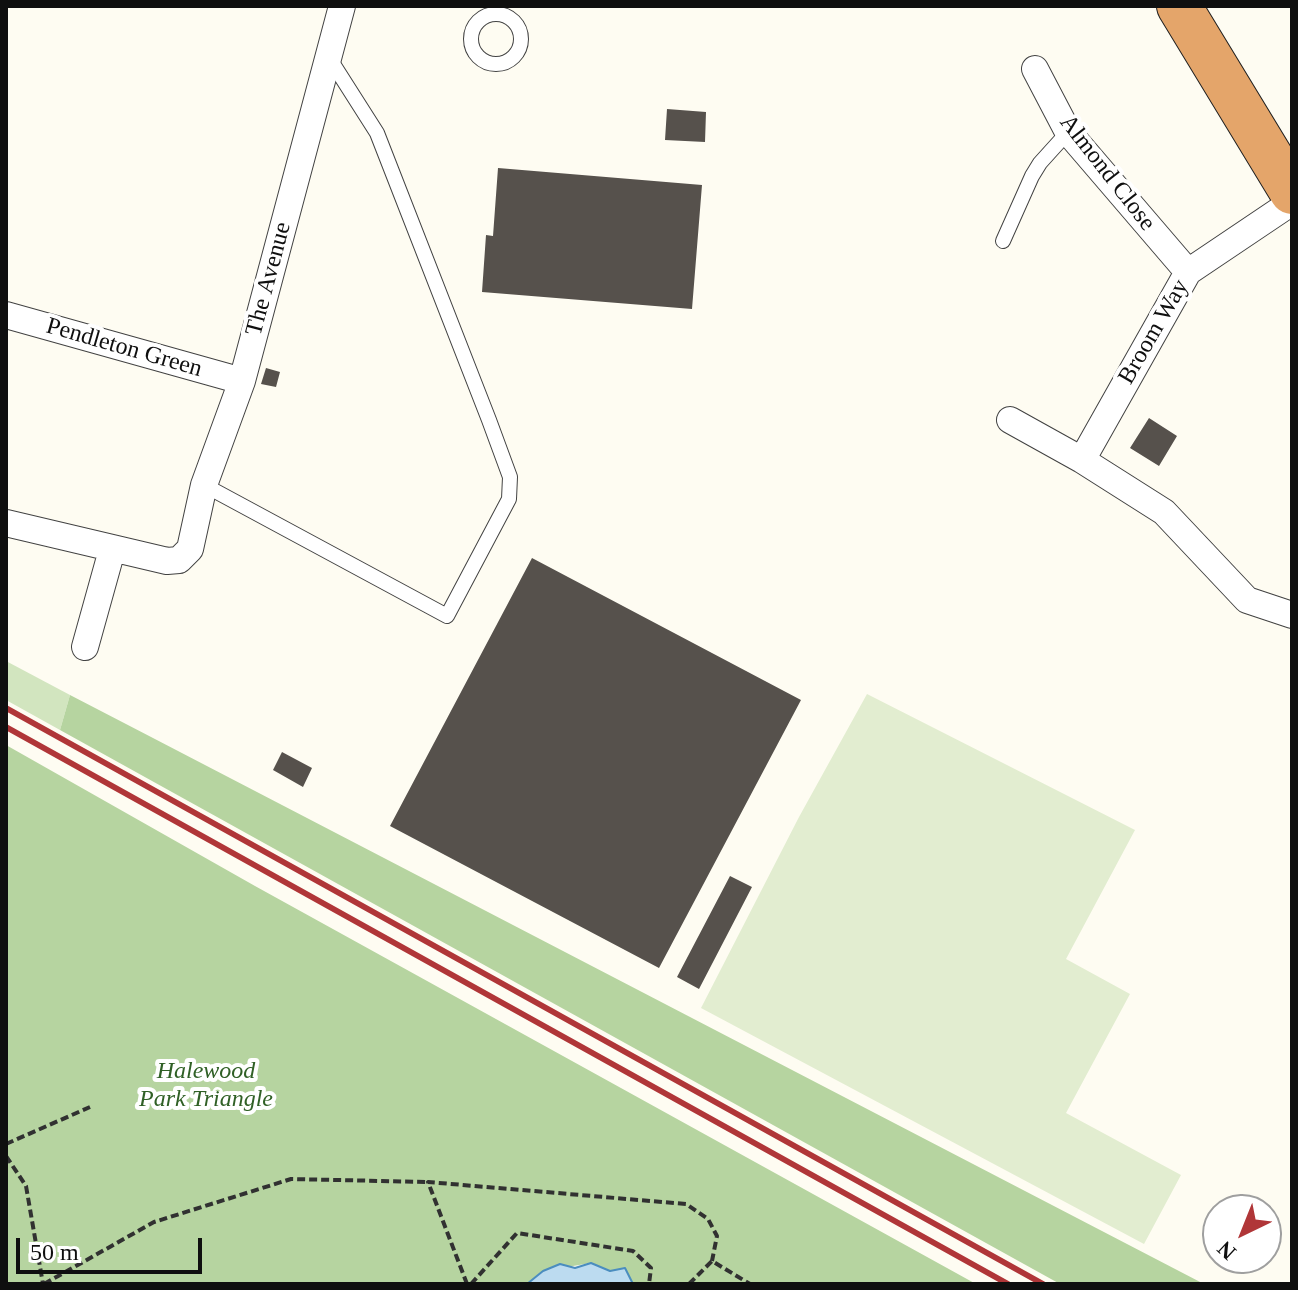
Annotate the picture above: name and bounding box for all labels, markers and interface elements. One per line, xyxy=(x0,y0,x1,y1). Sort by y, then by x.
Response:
street label: Almond Close xyxy=(1053,109,1161,237)
street label: The Avenue xyxy=(240,219,298,339)
street label: Broom Way xyxy=(1113,275,1195,389)
street label: Pendleton Green xyxy=(43,312,205,384)
park label: Halewood Park Triangle xyxy=(139,1058,273,1114)
north arrow xyxy=(1202,1194,1282,1274)
scale bar xyxy=(20,1222,206,1272)
text: N xyxy=(1212,1236,1241,1265)
text: 50 m xyxy=(30,1239,79,1265)

